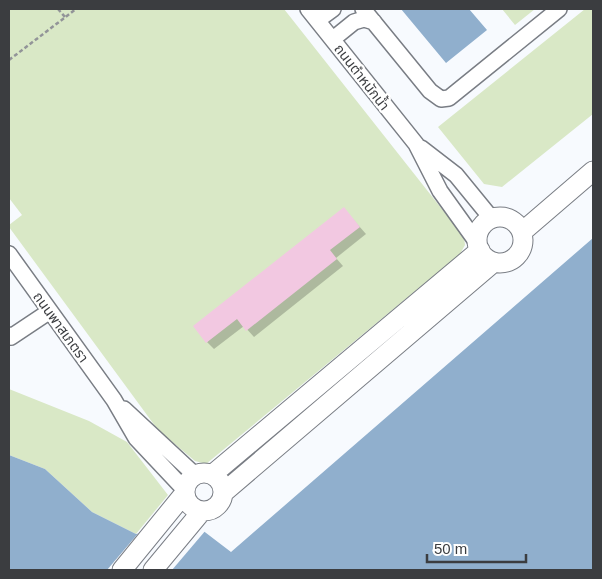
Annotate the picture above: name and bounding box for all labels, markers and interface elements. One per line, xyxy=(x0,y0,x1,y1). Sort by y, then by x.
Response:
street label: ถนนตำหนักน้ำ xyxy=(331,39,394,113)
street label: ถนนพาสเภตรา xyxy=(30,289,92,365)
scale bar xyxy=(427,532,526,564)
text: 50 m xyxy=(434,540,467,557)

